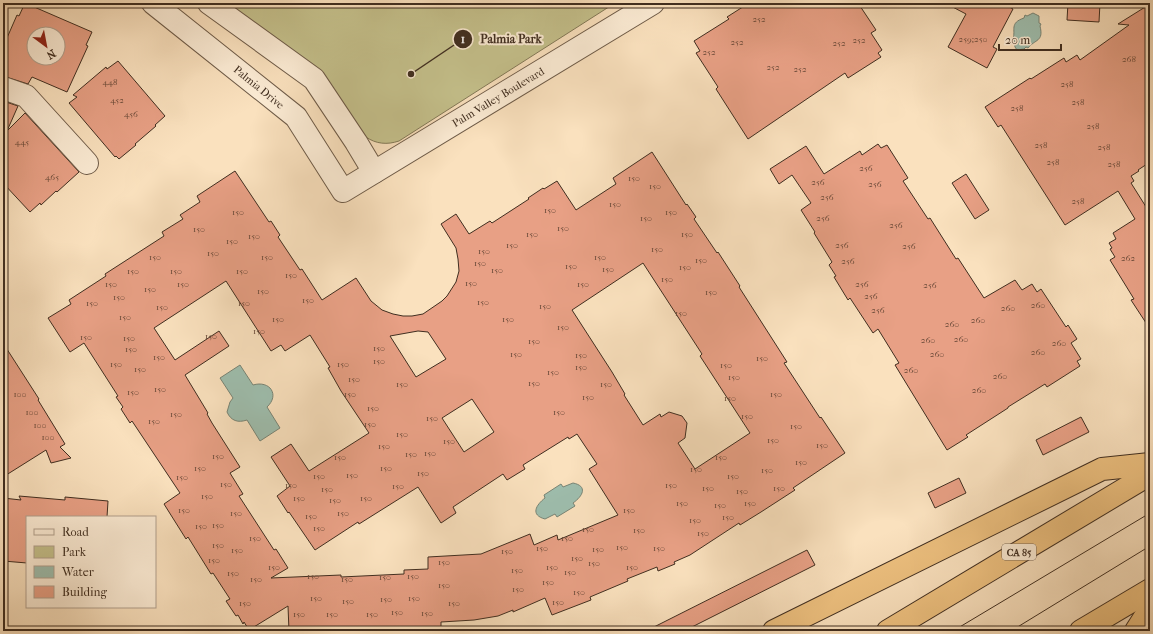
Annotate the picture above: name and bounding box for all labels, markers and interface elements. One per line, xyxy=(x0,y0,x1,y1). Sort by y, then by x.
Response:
house number: 252 xyxy=(752,14,766,24)
north arrow xyxy=(26,26,66,66)
scale bar xyxy=(999,26,1061,52)
callout: Palmia Park xyxy=(453,27,550,51)
text: 1 xyxy=(461,32,465,46)
text: Palmia Park xyxy=(480,32,543,46)
text: 20 m xyxy=(1005,33,1030,47)
house number: 259;250 xyxy=(959,34,988,44)
house number: 252 xyxy=(852,35,866,45)
house number: 252 xyxy=(730,37,744,47)
house number: 252 xyxy=(832,38,846,48)
text: N xyxy=(44,46,58,62)
house number: 252 xyxy=(702,47,716,57)
house number: 268 xyxy=(1122,54,1136,64)
house number: 252 xyxy=(766,62,780,72)
street label: Palmia Drive xyxy=(231,63,287,112)
street label: Palm Valley Boulevard xyxy=(450,64,548,130)
house number: 252 xyxy=(793,64,807,74)
house number: 448 xyxy=(102,77,118,87)
house number: 258 xyxy=(1060,79,1074,89)
house number: 452 xyxy=(110,95,124,105)
house number: 258 xyxy=(1071,97,1085,107)
house number: 258 xyxy=(1010,103,1024,113)
house number: 456 xyxy=(124,109,138,119)
house number: 258 xyxy=(1086,121,1100,131)
house number: 445 xyxy=(15,137,29,147)
house number: 258 xyxy=(1034,140,1048,150)
house number: 258 xyxy=(1097,142,1111,152)
house number: 258 xyxy=(1046,157,1060,167)
house number: 258 xyxy=(1107,159,1121,169)
house number: 256 xyxy=(859,163,873,173)
house number: 465 xyxy=(45,172,59,182)
house number: 150 xyxy=(628,173,640,183)
house number: 256 xyxy=(811,177,825,187)
house number: 256 xyxy=(868,179,882,189)
house number: 150 xyxy=(649,181,661,191)
house number: 256 xyxy=(820,192,834,202)
house number: 258 xyxy=(1071,196,1085,206)
house number: 150 xyxy=(609,199,621,209)
house number: 150 xyxy=(544,205,556,215)
house number: 150 xyxy=(232,207,244,217)
house number: 150 xyxy=(665,207,677,217)
house number: 150 xyxy=(640,213,652,223)
house number: 256 xyxy=(816,213,830,223)
house number: 256 xyxy=(889,220,903,230)
house number: 150 xyxy=(557,223,569,233)
house number: 150 xyxy=(193,224,205,234)
house number: 150 xyxy=(526,229,538,239)
house number: 150 xyxy=(681,229,693,239)
house number: 150 xyxy=(248,231,260,241)
house number: 150 xyxy=(226,236,238,246)
house number: 150 xyxy=(506,240,518,250)
house number: 256 xyxy=(835,240,849,250)
house number: 256 xyxy=(902,241,916,251)
house number: 150 xyxy=(651,244,663,254)
house number: 150 xyxy=(478,246,490,256)
house number: 150 xyxy=(207,248,219,258)
house number: 150 xyxy=(149,252,161,262)
house number: 150 xyxy=(261,252,273,262)
house number: 150 xyxy=(594,252,606,262)
house number: 262 xyxy=(1121,253,1135,263)
house number: 150 xyxy=(695,255,707,265)
house number: 256 xyxy=(841,256,855,266)
house number: 150 xyxy=(474,258,486,268)
house number: 150 xyxy=(565,261,577,271)
house number: 150 xyxy=(679,262,691,272)
house number: 150 xyxy=(602,264,614,274)
house number: 150 xyxy=(491,265,503,275)
house number: 150 xyxy=(127,266,139,276)
house number: 150 xyxy=(170,266,182,276)
house number: 150 xyxy=(236,266,248,276)
house number: 150 xyxy=(285,270,297,280)
house number: 150 xyxy=(661,274,673,284)
house number: 150 xyxy=(465,278,477,288)
house number: 150 xyxy=(105,279,117,289)
house number: 150 xyxy=(177,279,189,289)
house number: 150 xyxy=(577,279,589,289)
house number: 256 xyxy=(855,279,869,289)
house number: 256 xyxy=(923,280,937,290)
house number: 150 xyxy=(144,284,156,294)
house number: 150 xyxy=(257,286,269,296)
house number: 150 xyxy=(705,287,717,297)
house number: 256 xyxy=(864,291,878,301)
house number: 150 xyxy=(113,292,125,302)
house number: 150 xyxy=(302,295,314,305)
house number: 150 xyxy=(477,297,489,307)
house number: 150 xyxy=(86,298,98,308)
house number: 150 xyxy=(238,298,250,308)
house number: 260 xyxy=(1031,300,1045,310)
house number: 150 xyxy=(539,301,551,311)
house number: 150 xyxy=(156,302,168,312)
house number: 260 xyxy=(1001,303,1015,313)
house number: 256 xyxy=(871,305,885,315)
house number: 150 xyxy=(675,308,687,318)
house number: 150 xyxy=(119,312,131,322)
house number: 150 xyxy=(272,314,284,324)
house number: 150 xyxy=(502,314,514,324)
house number: 260 xyxy=(971,315,985,325)
house number: 260 xyxy=(945,319,959,329)
house number: 150 xyxy=(557,322,569,332)
house number: 150 xyxy=(253,326,265,336)
house number: 150 xyxy=(205,331,217,341)
house number: 150 xyxy=(80,332,92,342)
house number: 150 xyxy=(123,333,135,343)
house number: 260 xyxy=(954,334,968,344)
house number: 260 xyxy=(921,335,935,345)
house number: 150 xyxy=(528,336,540,346)
house number: 260 xyxy=(1052,338,1066,348)
house number: 150 xyxy=(373,343,385,353)
house number: 150 xyxy=(125,344,137,354)
house number: 260 xyxy=(1031,347,1045,357)
house number: 150 xyxy=(510,349,522,359)
house number: 260 xyxy=(930,349,944,359)
house number: 150 xyxy=(575,350,587,360)
house number: 150 xyxy=(153,352,165,362)
house number: 150 xyxy=(756,353,768,363)
house number: 150 xyxy=(373,356,385,366)
house number: 150 xyxy=(110,359,122,369)
house number: 150 xyxy=(337,359,349,369)
house number: 150 xyxy=(720,360,732,370)
house number: 150 xyxy=(575,362,587,372)
house number: 150 xyxy=(134,364,146,374)
house number: 260 xyxy=(904,365,918,375)
house number: 150 xyxy=(547,367,559,377)
house number: 260 xyxy=(993,371,1007,381)
house number: 150 xyxy=(728,372,740,382)
house number: 150 xyxy=(348,374,360,384)
house number: 150 xyxy=(528,378,540,388)
house number: 150 xyxy=(396,379,408,389)
house number: 150 xyxy=(600,379,612,389)
house number: 150 xyxy=(154,384,166,394)
house number: 260 xyxy=(972,385,986,395)
house number: 150 xyxy=(127,387,139,397)
house number: 100 xyxy=(13,389,27,399)
house number: 150 xyxy=(344,389,356,399)
house number: 150 xyxy=(770,389,782,399)
house number: 150 xyxy=(582,392,594,402)
house number: 150 xyxy=(724,393,736,403)
house number: 150 xyxy=(367,403,379,413)
house number: 100 xyxy=(25,407,39,417)
house number: 150 xyxy=(553,407,565,417)
house number: 150 xyxy=(170,409,182,419)
house number: 150 xyxy=(741,411,753,421)
house number: 150 xyxy=(426,413,438,423)
house number: 150 xyxy=(148,416,160,426)
house number: 150 xyxy=(364,419,376,429)
house number: 100 xyxy=(33,420,47,430)
house number: 150 xyxy=(790,421,802,431)
house number: 150 xyxy=(396,429,408,439)
house number: 100 xyxy=(41,432,55,442)
house number: 150 xyxy=(767,435,779,445)
house number: 150 xyxy=(443,436,455,446)
house number: 150 xyxy=(816,440,828,450)
house number: 150 xyxy=(378,441,390,451)
house number: 150 xyxy=(424,448,436,458)
house number: 150 xyxy=(405,449,417,459)
house number: 150 xyxy=(212,451,224,461)
house number: 150 xyxy=(334,452,346,462)
house number: 150 xyxy=(715,452,727,462)
house number: 150 xyxy=(795,457,807,467)
house number: 150 xyxy=(194,463,206,473)
house number: 150 xyxy=(380,463,392,473)
house number: 150 xyxy=(690,464,702,474)
house number: 150 xyxy=(761,465,773,475)
house number: 150 xyxy=(417,468,429,478)
house number: 150 xyxy=(346,470,358,480)
house number: 150 xyxy=(313,471,325,481)
house number: 150 xyxy=(727,471,739,481)
house number: 150 xyxy=(176,472,188,482)
house number: 150 xyxy=(220,479,232,489)
house number: 150 xyxy=(285,480,297,490)
house number: 150 xyxy=(665,480,677,490)
house number: 150 xyxy=(392,481,404,491)
house number: 150 xyxy=(702,483,714,493)
house number: 150 xyxy=(773,483,785,493)
house number: 150 xyxy=(321,484,333,494)
house number: 150 xyxy=(736,486,748,496)
house number: 150 xyxy=(201,491,213,501)
house number: 150 xyxy=(293,493,305,503)
house number: 150 xyxy=(360,493,372,503)
house number: 150 xyxy=(329,495,341,505)
house number: 150 xyxy=(676,498,688,508)
house number: 150 xyxy=(744,498,756,508)
house number: 150 xyxy=(714,500,726,510)
house number: 150 xyxy=(178,505,190,515)
house number: 150 xyxy=(623,505,635,515)
house number: 150 xyxy=(230,508,242,518)
house number: 150 xyxy=(337,508,349,518)
house number: 150 xyxy=(305,511,317,521)
house number: 150 xyxy=(722,512,734,522)
house number: 150 xyxy=(689,515,701,525)
legend xyxy=(26,516,156,608)
house number: 150 xyxy=(212,520,224,530)
house number: 150 xyxy=(195,521,207,531)
house number: 150 xyxy=(313,523,325,533)
house number: 150 xyxy=(582,524,594,534)
text: Road xyxy=(62,525,89,539)
house number: 150 xyxy=(633,525,645,535)
house number: 150 xyxy=(697,528,709,538)
house number: 150 xyxy=(249,533,261,543)
house number: 150 xyxy=(561,533,573,543)
house number: 150 xyxy=(212,540,224,550)
house number: 150 xyxy=(616,542,628,552)
house number: 150 xyxy=(536,543,548,553)
house number: 150 xyxy=(653,543,665,553)
house number: 150 xyxy=(592,544,604,554)
road number: CA 85 xyxy=(1002,544,1036,560)
text: Park xyxy=(62,545,87,559)
house number: 150 xyxy=(231,545,243,555)
house number: 150 xyxy=(501,546,513,556)
house number: 150 xyxy=(571,553,583,563)
house number: 150 xyxy=(208,555,220,565)
house number: 150 xyxy=(438,557,450,567)
house number: 150 xyxy=(588,558,600,568)
house number: 150 xyxy=(268,562,280,572)
house number: 150 xyxy=(546,562,558,572)
house number: 150 xyxy=(626,562,638,572)
text: Water xyxy=(61,565,95,579)
house number: 150 xyxy=(511,565,523,575)
house number: 150 xyxy=(564,567,576,577)
house number: 150 xyxy=(227,568,239,578)
house number: 150 xyxy=(307,571,319,581)
house number: 150 xyxy=(407,571,419,581)
house number: 150 xyxy=(379,572,391,582)
house number: 150 xyxy=(250,574,262,584)
house number: 150 xyxy=(341,574,353,584)
house number: 150 xyxy=(542,577,554,587)
house number: 150 xyxy=(438,580,450,590)
house number: 150 xyxy=(512,584,524,594)
text: Building xyxy=(62,585,107,599)
house number: 150 xyxy=(573,587,585,597)
house number: 150 xyxy=(310,593,322,603)
house number: 150 xyxy=(408,593,420,603)
house number: 150 xyxy=(380,594,392,604)
house number: 150 xyxy=(342,596,354,606)
house number: 150 xyxy=(552,597,564,607)
house number: 150 xyxy=(239,598,251,608)
house number: 150 xyxy=(448,598,460,608)
house number: 150 xyxy=(391,607,403,617)
house number: 150 xyxy=(421,608,433,618)
house number: 150 xyxy=(293,609,305,619)
house number: 150 xyxy=(326,609,338,619)
house number: 150 xyxy=(366,609,378,619)

